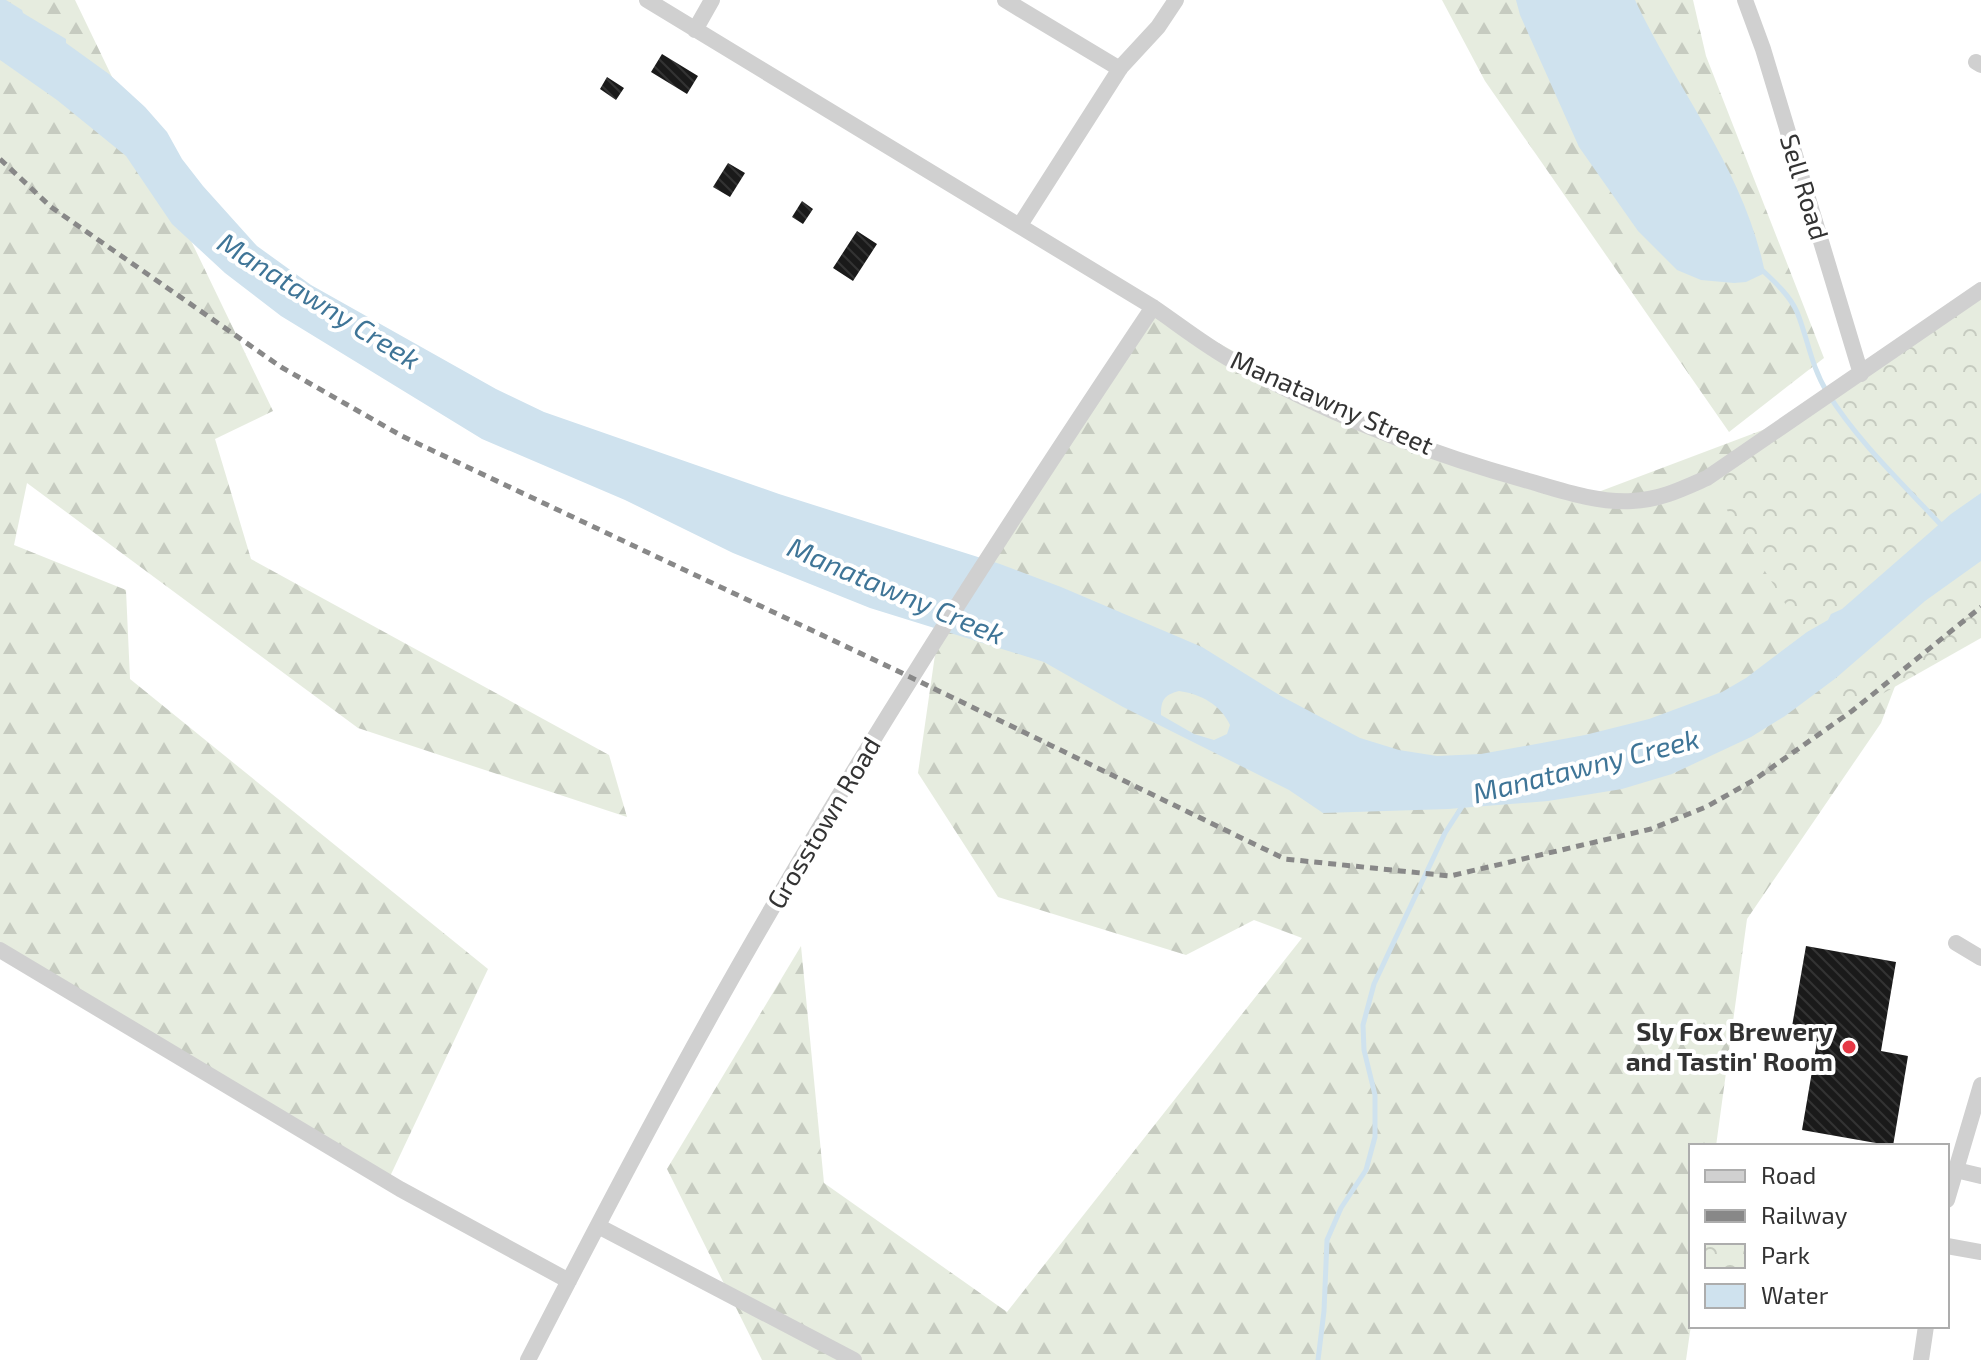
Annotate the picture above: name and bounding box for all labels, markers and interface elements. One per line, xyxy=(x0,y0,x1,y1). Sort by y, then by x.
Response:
street label: Sell Road xyxy=(1775,130,1836,243)
water label: Manatawny Creek xyxy=(212,224,427,376)
street label: Manatawny Street xyxy=(1227,343,1439,460)
water label: Manatawny Creek xyxy=(783,529,1010,651)
water label: Manatawny Creek xyxy=(1469,720,1702,810)
street label: Grosstown Road xyxy=(759,731,886,914)
place label: Sly Fox Brewery and Tastin' Room xyxy=(1626,1015,1833,1076)
marker: Sly Fox Brewery and Tastin' Room xyxy=(1840,1038,1858,1056)
legend xyxy=(1689,1144,1949,1328)
text: Road xyxy=(1761,1160,1816,1189)
text: Railway xyxy=(1761,1200,1848,1229)
text: Park xyxy=(1761,1240,1810,1269)
text: Water xyxy=(1761,1280,1829,1309)

